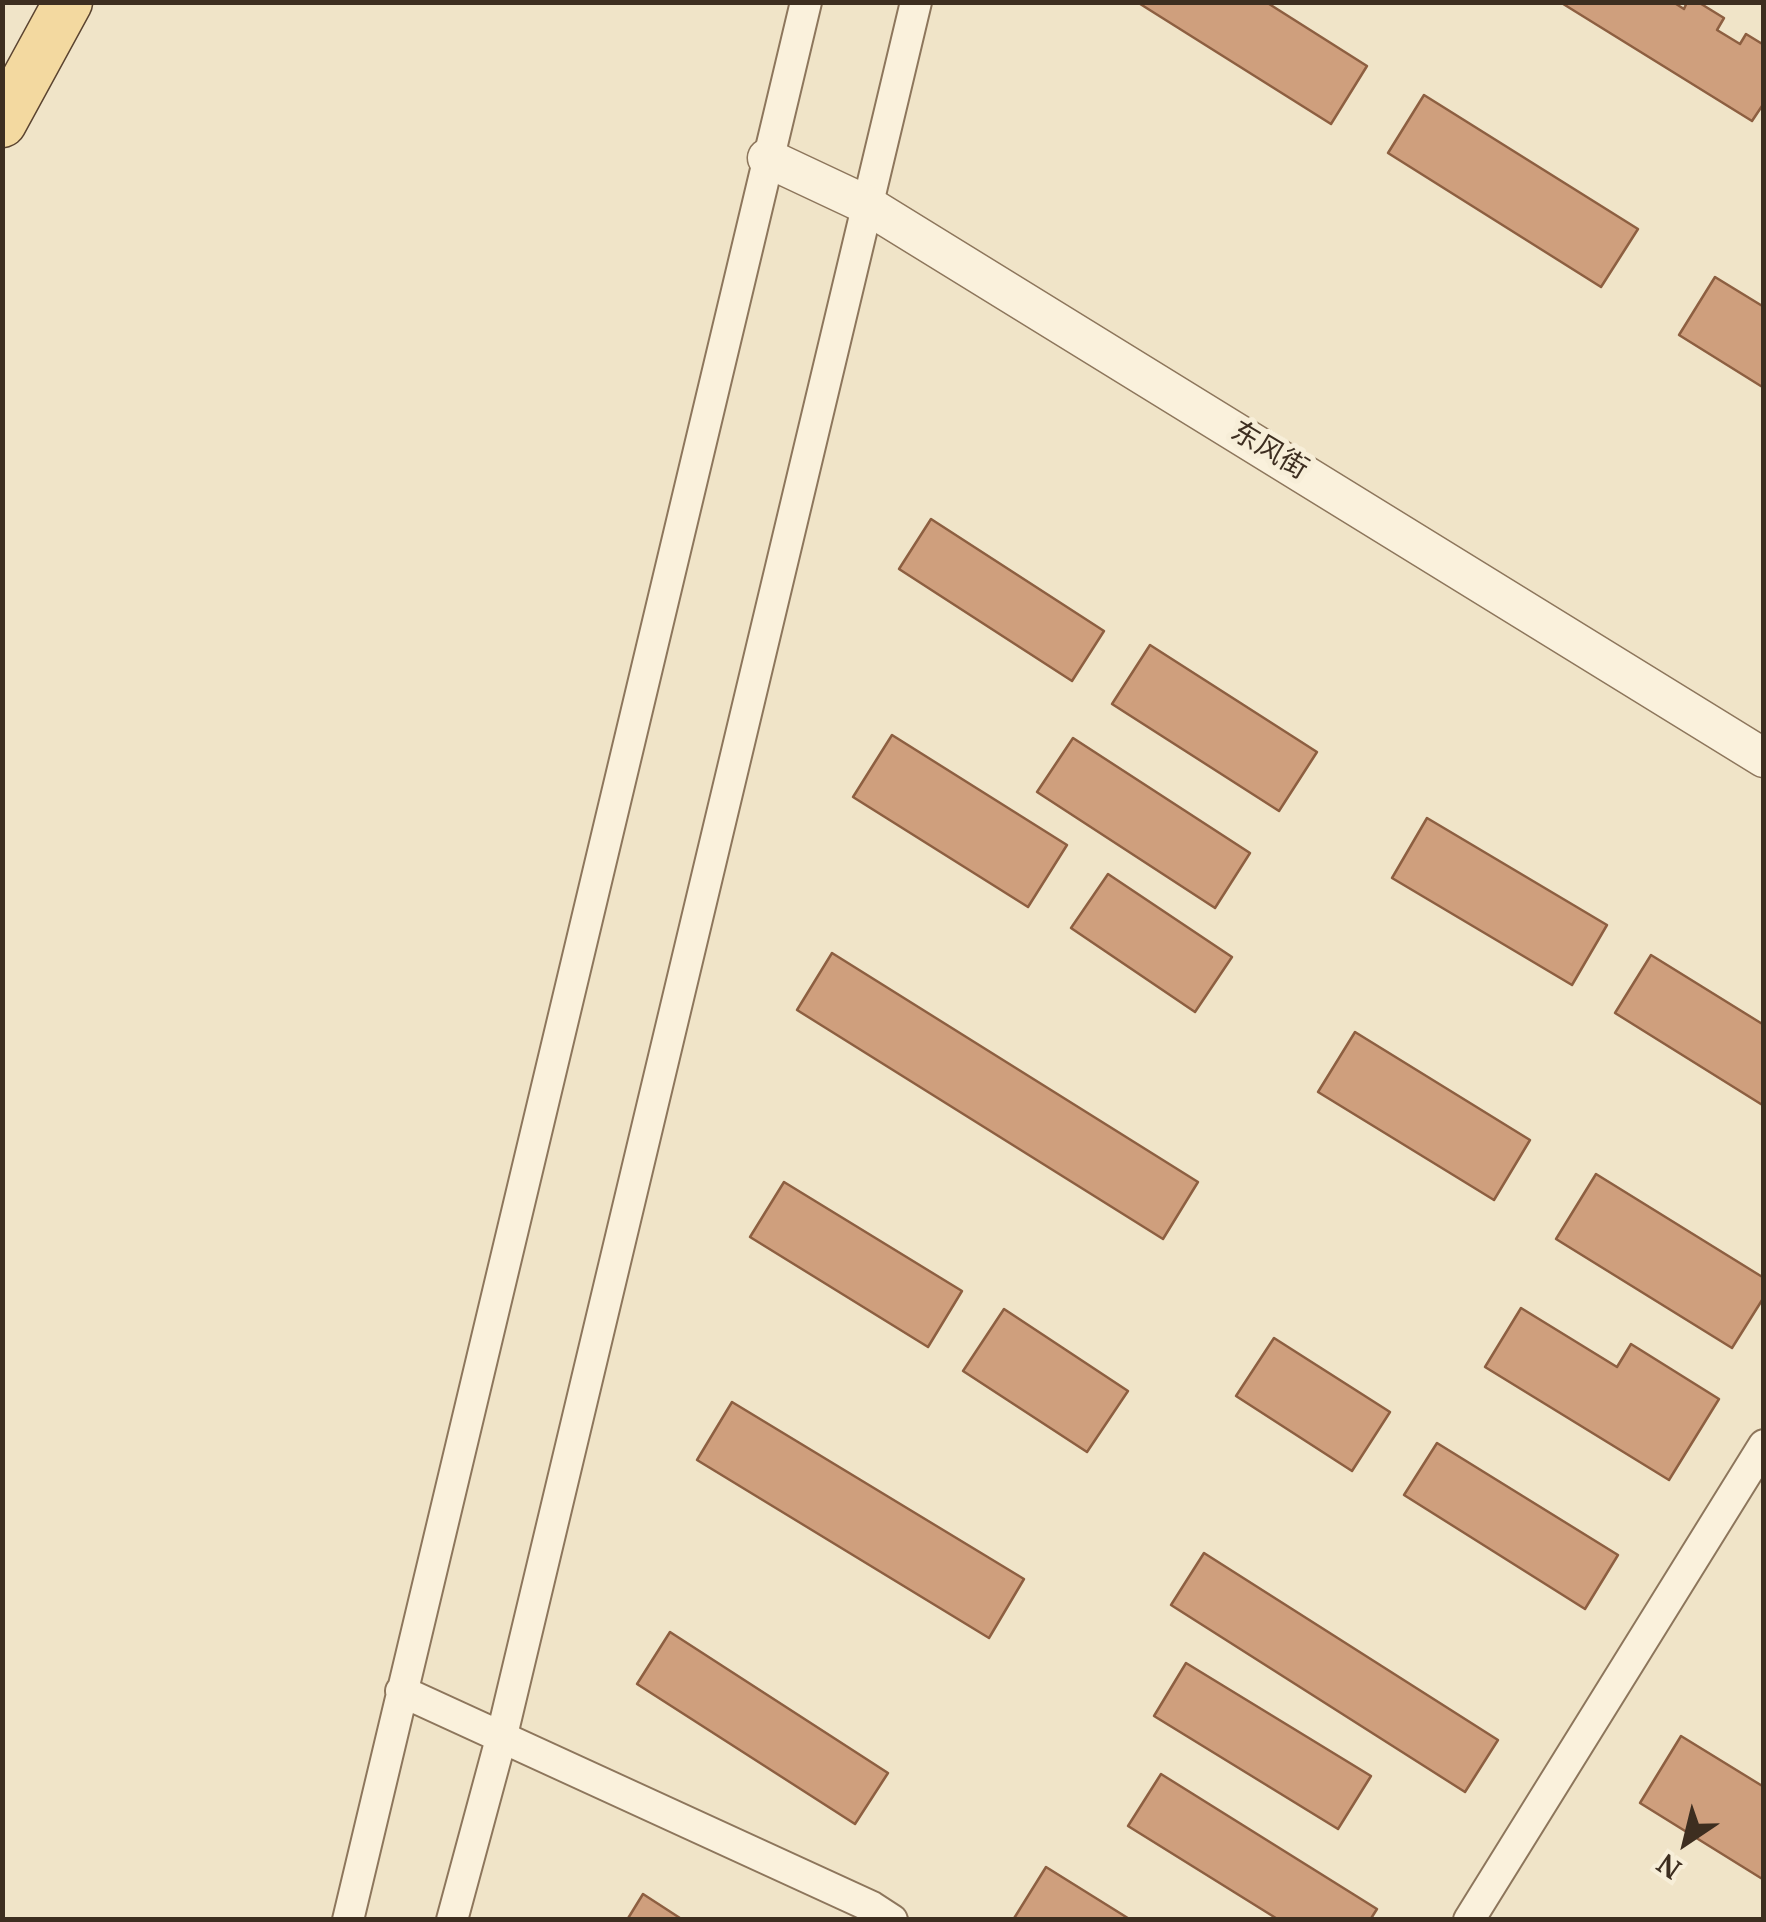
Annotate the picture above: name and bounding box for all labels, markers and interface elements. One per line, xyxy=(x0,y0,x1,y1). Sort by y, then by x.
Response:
street label: 东风街 xyxy=(1224,415,1314,487)
north arrow xyxy=(1636,1792,1736,1892)
text: N xyxy=(1649,1846,1688,1888)

